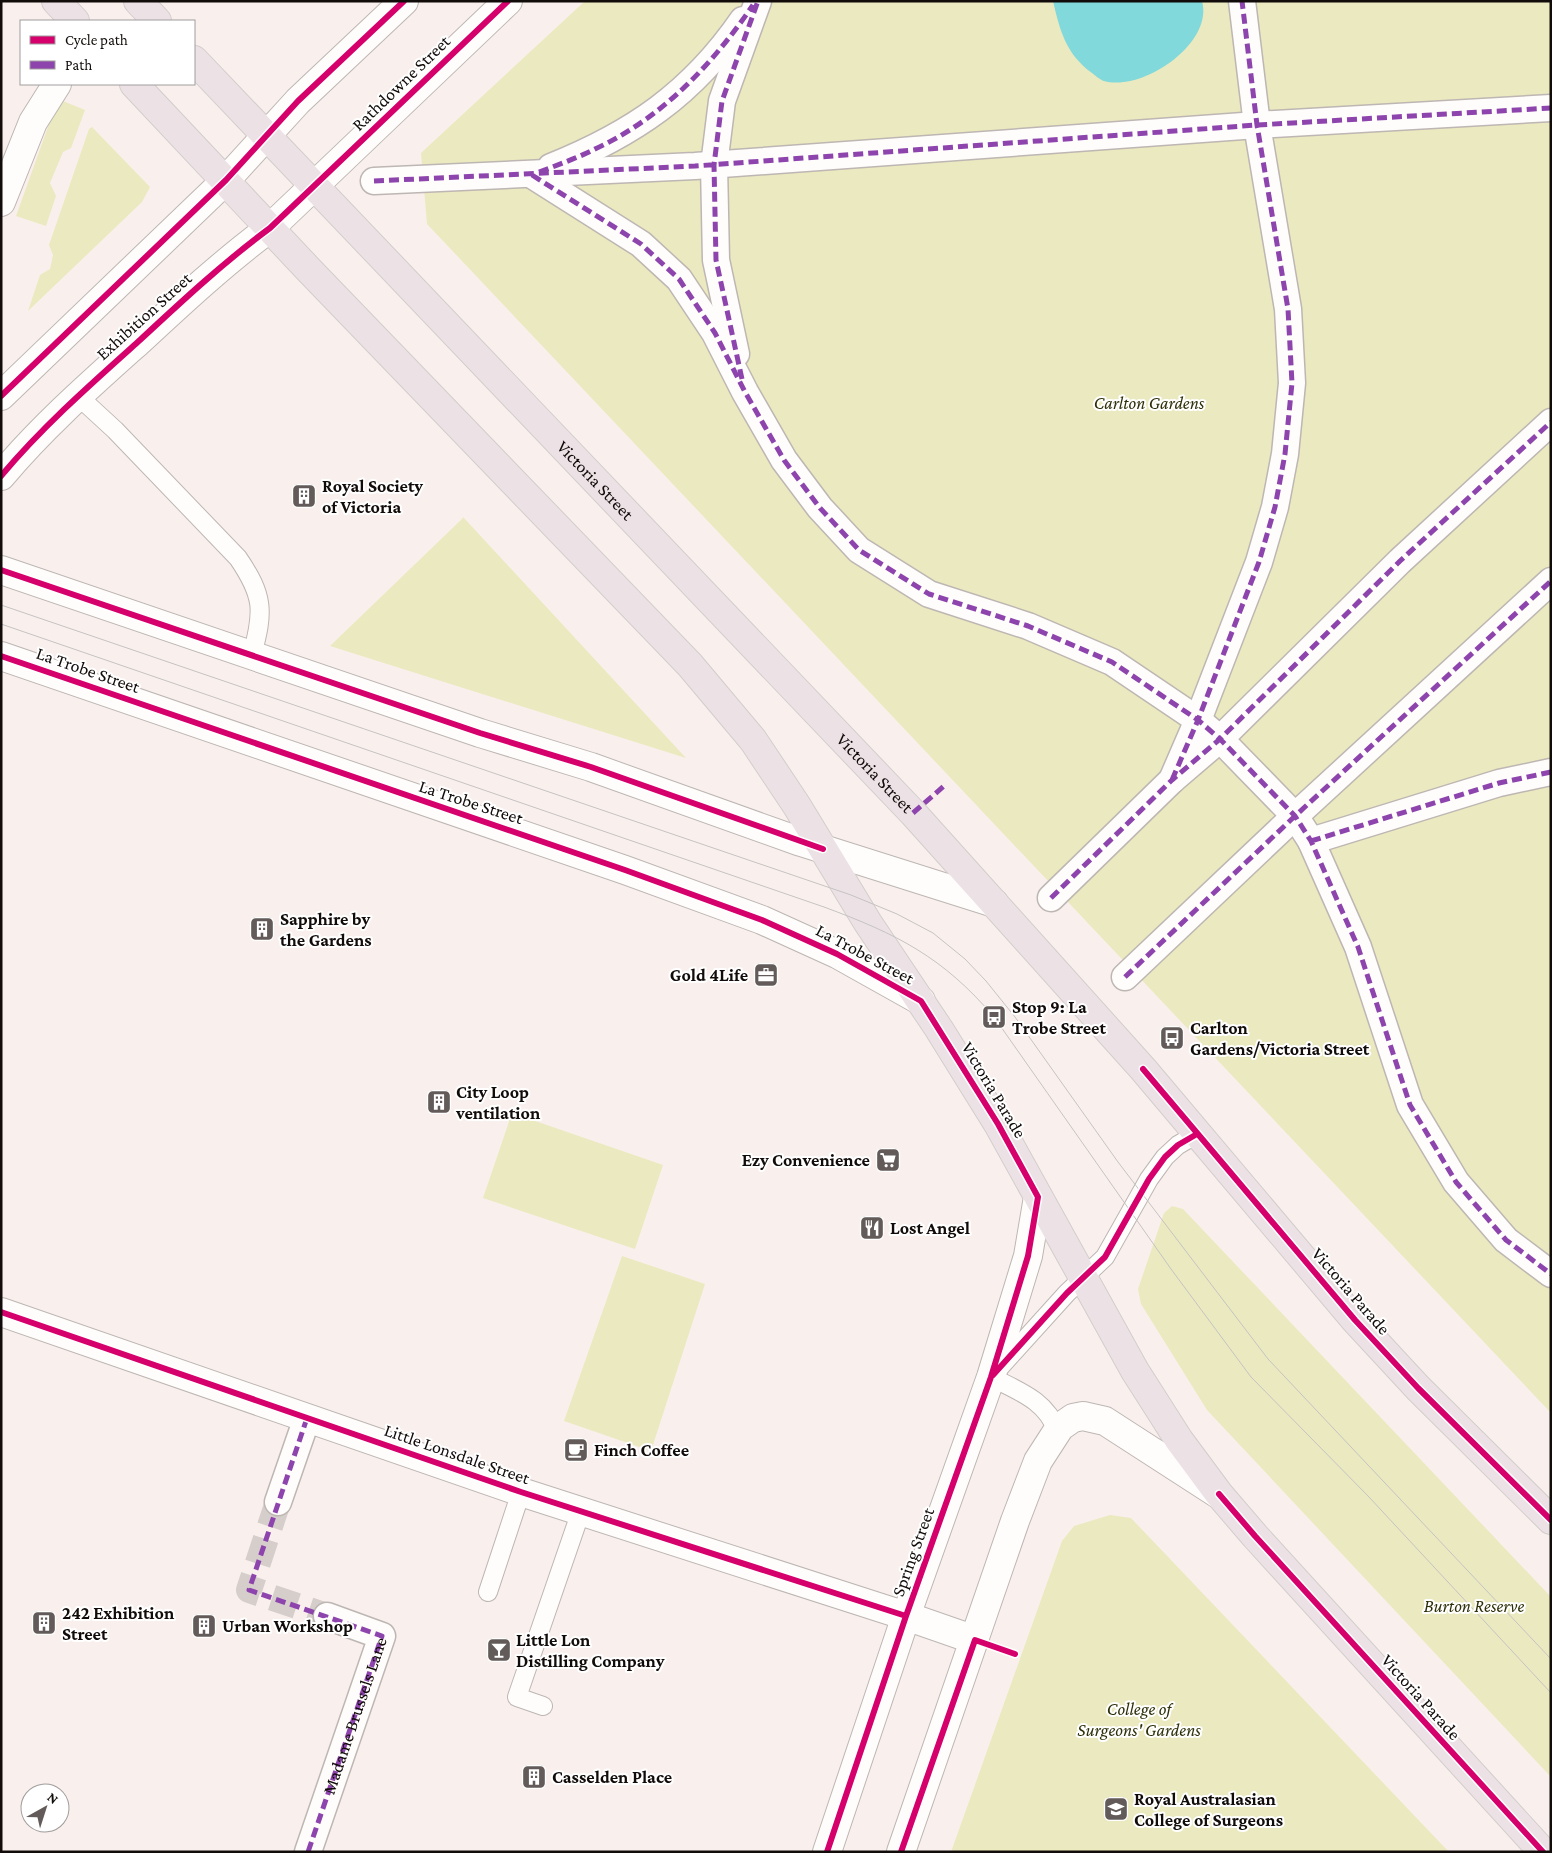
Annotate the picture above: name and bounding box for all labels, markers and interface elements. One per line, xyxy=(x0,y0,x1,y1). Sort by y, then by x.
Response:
legend xyxy=(20,20,195,85)
street label: Rathdowne Street xyxy=(348,30,455,135)
text: Cycle path xyxy=(65,32,128,49)
text: Path xyxy=(65,57,92,73)
street label: Exhibition Street xyxy=(92,267,196,364)
park label: Carlton Gardens xyxy=(1094,393,1205,413)
street label: Victoria Street xyxy=(553,436,638,525)
place label: Royal Society of Victoria xyxy=(322,476,423,517)
building icon: Royal Society of Victoria xyxy=(291,483,317,509)
street label: La Trobe Street xyxy=(34,643,143,697)
street label: Victoria Street xyxy=(832,729,918,818)
street label: La Trobe Street xyxy=(416,776,526,829)
place label: Sapphire by the Gardens xyxy=(280,909,372,950)
building icon: Sapphire by the Gardens xyxy=(249,916,275,942)
street label: La Trobe Street xyxy=(813,920,918,989)
office icon: Gold 4Life xyxy=(753,962,779,988)
place label: Gold 4Life xyxy=(670,965,748,985)
place label: Stop 9: La Trobe Street xyxy=(1012,997,1106,1038)
bus stop icon: Stop 9: La Trobe Street xyxy=(981,1004,1007,1030)
place label: Carlton Gardens/Victoria Street xyxy=(1190,1018,1370,1059)
bus stop icon: Carlton Gardens/Victoria Street xyxy=(1159,1025,1185,1051)
street label: Victoria Parade xyxy=(957,1038,1031,1142)
place label: City Loop ventilation xyxy=(455,1082,541,1123)
building icon: City Loop ventilation xyxy=(426,1089,452,1115)
supermarket icon: Ezy Convenience xyxy=(875,1147,901,1173)
place label: Ezy Convenience xyxy=(742,1150,870,1170)
restaurant icon: Lost Angel xyxy=(859,1215,885,1241)
place label: Lost Angel xyxy=(890,1218,970,1238)
street label: Victoria Parade xyxy=(1308,1243,1394,1339)
street label: Little Lonsdale Street xyxy=(382,1420,533,1489)
cafe icon: Finch Coffee xyxy=(563,1437,589,1463)
place label: Finch Coffee xyxy=(594,1440,689,1460)
street label: Spring Street xyxy=(888,1504,939,1599)
park label: Burton Reserve xyxy=(1424,1596,1524,1616)
place label: 242 Exhibition Street xyxy=(62,1603,175,1644)
building icon: 242 Exhibition Street xyxy=(31,1610,57,1636)
building icon: Urban Workshop xyxy=(191,1613,217,1639)
place label: Urban Workshop xyxy=(222,1616,353,1636)
place label: Little Lon Distilling Company xyxy=(516,1630,665,1671)
street label: Madame Brussels Lane xyxy=(318,1634,391,1797)
bar icon: Little Lon Distilling Company xyxy=(486,1637,512,1663)
street label: Victoria Parade xyxy=(1377,1650,1465,1744)
park label: College of Surgeons' Gardens xyxy=(1077,1699,1201,1740)
building icon: Casselden Place xyxy=(521,1764,547,1790)
place label: Casselden Place xyxy=(552,1767,672,1787)
north arrow xyxy=(20,1783,70,1833)
text: N xyxy=(44,1789,62,1807)
place label: Royal Australasian College of Surgeons xyxy=(1134,1789,1283,1830)
school or university icon: Royal Australasian College of Surgeons xyxy=(1103,1796,1129,1822)

